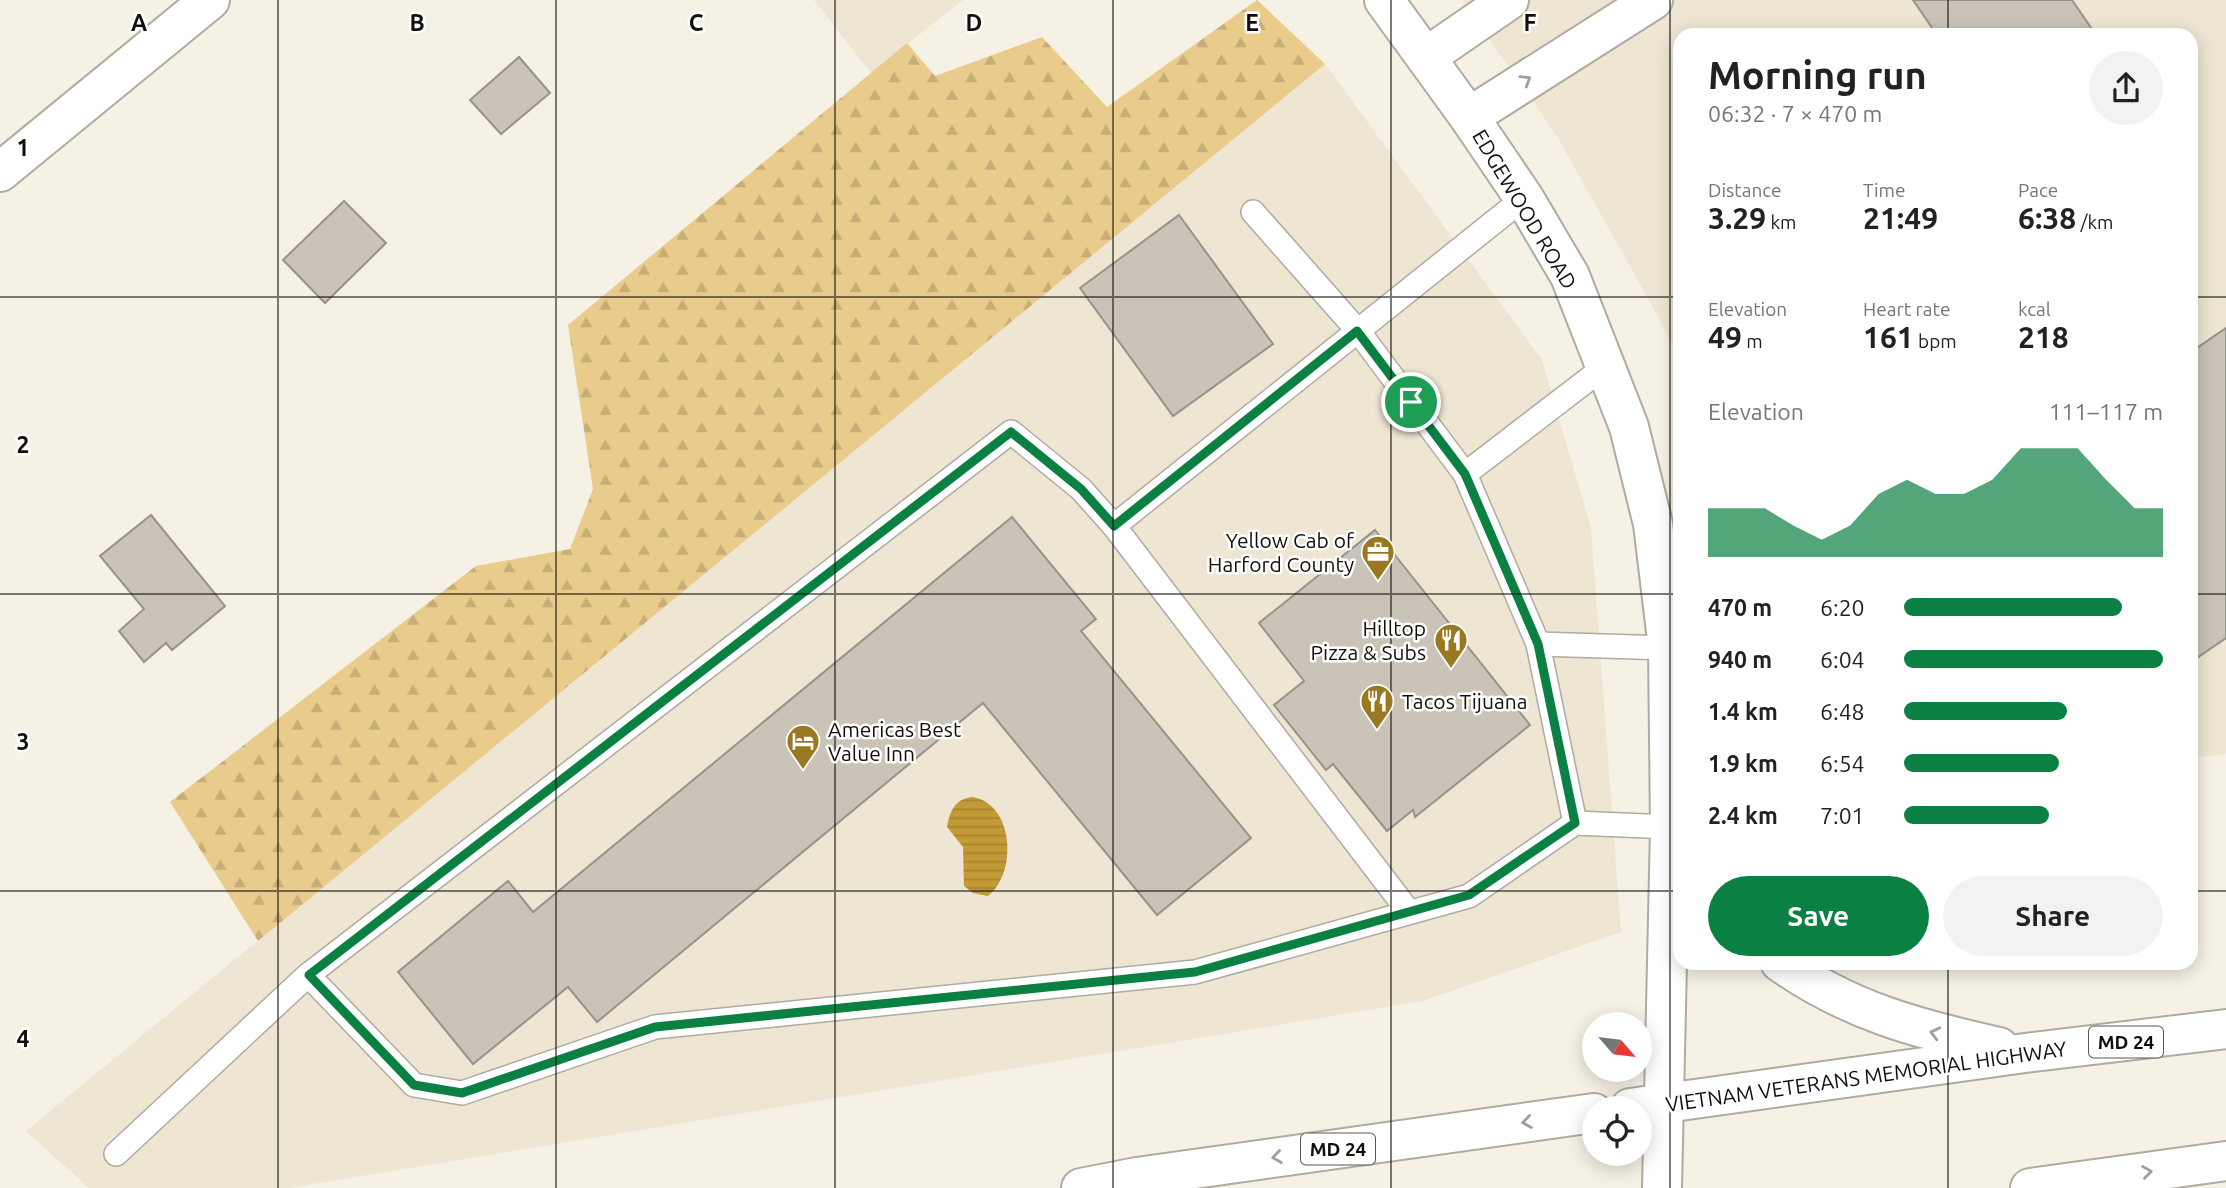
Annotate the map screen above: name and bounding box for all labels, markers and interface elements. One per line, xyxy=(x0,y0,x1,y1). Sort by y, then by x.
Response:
text: A xyxy=(131,10,147,35)
text: B xyxy=(409,10,425,35)
text: C xyxy=(689,10,704,35)
text: D xyxy=(966,10,982,35)
text: E xyxy=(1245,10,1259,35)
text: F xyxy=(1524,10,1537,35)
button: share xyxy=(2089,51,2163,125)
text: Morning run xyxy=(1708,54,1927,96)
one-way arrow xyxy=(1519,76,1532,89)
text: 06:32 · 7 × 470 m xyxy=(1708,101,1882,126)
street label: EDGEWOOD ROAD xyxy=(1468,125,1582,293)
text: 1 xyxy=(17,135,29,160)
text: Distance xyxy=(1708,179,1782,201)
text: Time xyxy=(1863,179,1905,201)
text: Pace xyxy=(2018,179,2058,201)
text: 3.29 xyxy=(1708,201,1766,235)
text: 21:49 xyxy=(1863,201,1938,235)
text: 6:38 xyxy=(2018,201,2076,235)
text: km xyxy=(1766,211,1796,233)
text: /km xyxy=(2076,211,2114,233)
text: Elevation xyxy=(1708,298,1787,320)
text: Heart rate xyxy=(1863,298,1950,320)
text: kcal xyxy=(2018,298,2051,320)
text: 49 xyxy=(1708,320,1742,354)
text: 161 xyxy=(1863,320,1914,354)
text: 218 xyxy=(2018,320,2069,354)
text: m xyxy=(1742,330,1763,352)
text: bpm xyxy=(1914,330,1957,352)
pin xyxy=(1381,372,1441,432)
icon: arrive xyxy=(1392,383,1430,421)
text: Elevation xyxy=(1708,399,1804,424)
text: 111–117 m xyxy=(2049,399,2163,424)
text: 2 xyxy=(17,432,29,457)
place label: Yellow Cab of Harford County xyxy=(1208,528,1355,576)
office icon: Yellow Cab of Harford County xyxy=(1359,533,1397,582)
text: 470 m xyxy=(1708,595,1772,620)
text: 6:20 xyxy=(1820,595,1865,620)
place label: Hilltop Pizza & Subs xyxy=(1311,616,1426,664)
restaurant icon: Hilltop Pizza & Subs xyxy=(1432,621,1470,670)
text: 940 m xyxy=(1708,647,1772,672)
text: 6:04 xyxy=(1820,647,1865,672)
restaurant icon: Tacos Tijuana xyxy=(1358,682,1396,731)
place label: Tacos Tijuana xyxy=(1402,689,1527,713)
text: 1.4 km xyxy=(1708,699,1778,724)
text: 6:48 xyxy=(1820,699,1865,724)
place label: Americas Best Value Inn xyxy=(828,717,961,765)
hotel icon: Americas Best Value Inn xyxy=(784,722,822,771)
text: 3 xyxy=(17,729,29,754)
text: 1.9 km xyxy=(1708,751,1778,776)
text: 6:54 xyxy=(1820,751,1865,776)
text: 2.4 km xyxy=(1708,803,1778,828)
text: 7:01 xyxy=(1820,803,1865,828)
button: Save xyxy=(1708,876,1929,956)
button: Share xyxy=(1943,876,2163,956)
north arrow xyxy=(1582,1012,1652,1082)
map controls xyxy=(1582,1012,1652,1166)
text: 4 xyxy=(17,1026,30,1051)
road number: MD 24 xyxy=(2089,1026,2163,1058)
one-way arrow xyxy=(1929,1027,1941,1041)
street label: VIETNAM VETERANS MEMORIAL HIGHWAY xyxy=(1664,1036,2068,1116)
button: locate xyxy=(1582,1096,1652,1166)
one-way arrow xyxy=(1521,1115,1533,1130)
road number: MD 24 xyxy=(1301,1134,1375,1164)
one-way arrow xyxy=(1271,1150,1283,1165)
one-way arrow xyxy=(2141,1165,2152,1180)

